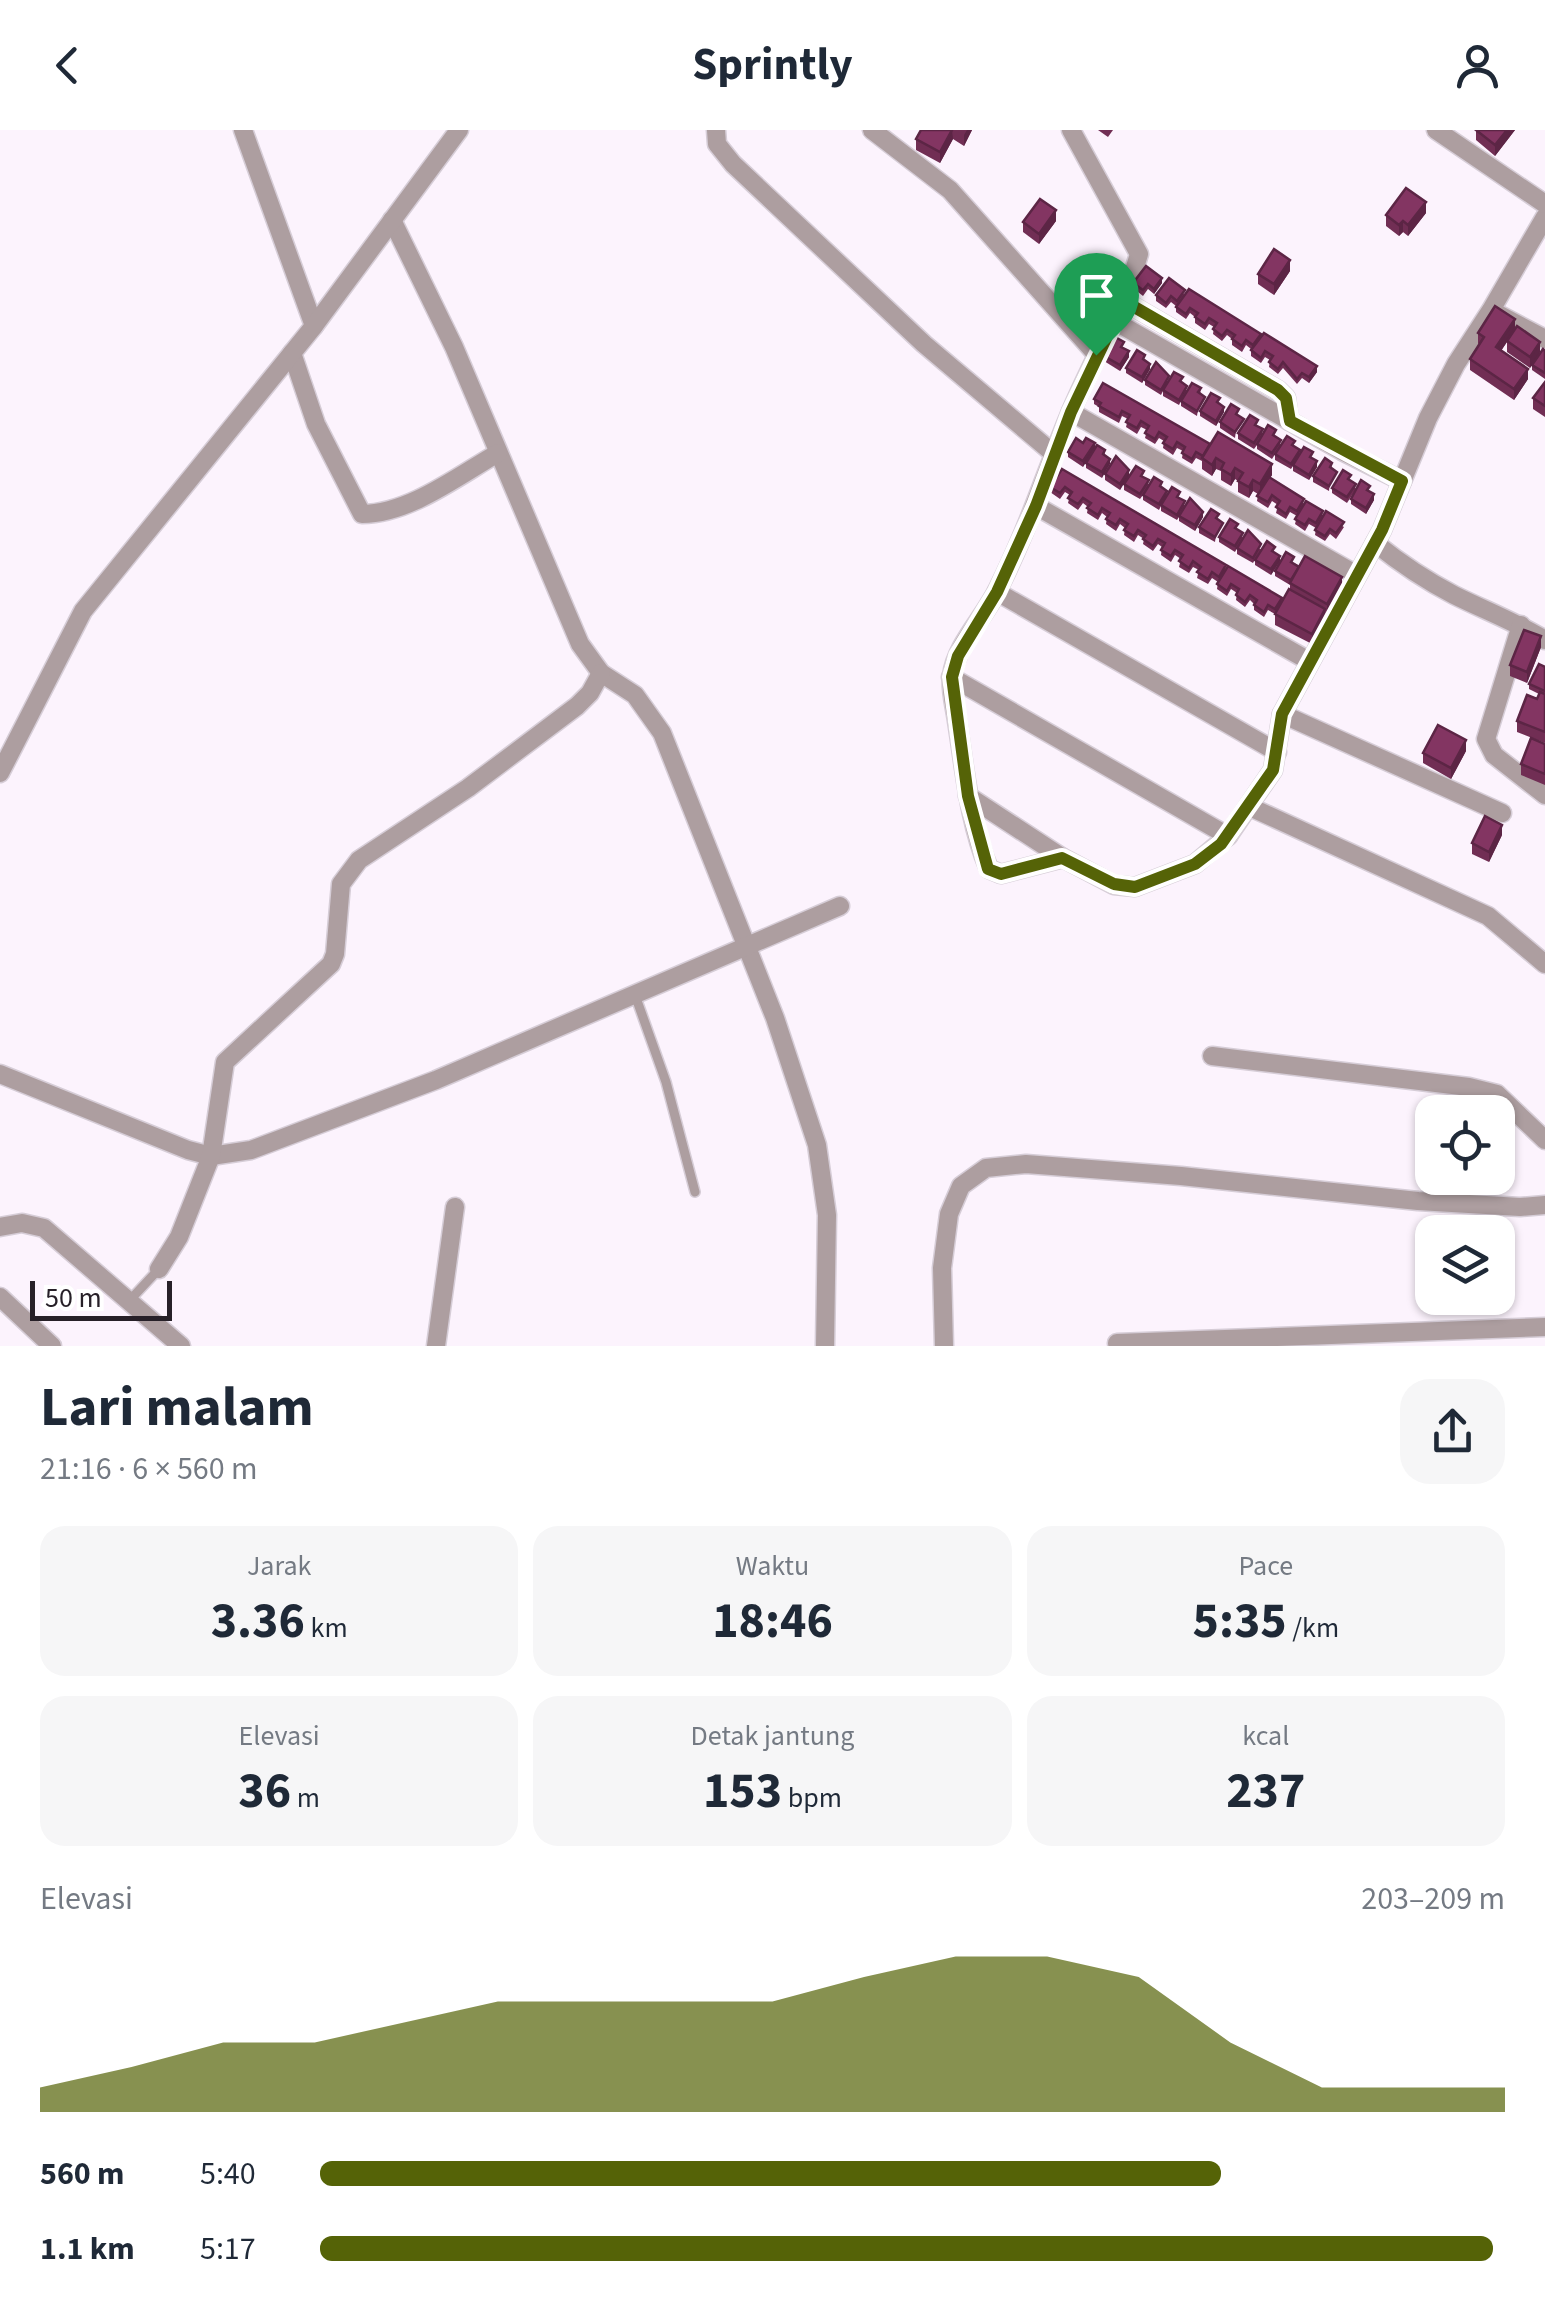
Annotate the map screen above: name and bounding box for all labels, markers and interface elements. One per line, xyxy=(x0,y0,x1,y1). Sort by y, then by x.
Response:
text: Sprintly xyxy=(692,33,853,97)
icon: back xyxy=(40,38,95,93)
icon: person xyxy=(1450,38,1505,93)
pin xyxy=(1054,253,1139,356)
icon: arrive xyxy=(1069,268,1124,323)
map controls xyxy=(1415,1095,1515,1315)
button: locate xyxy=(1415,1095,1515,1195)
button: layers xyxy=(1415,1215,1515,1315)
scale bar xyxy=(30,1276,172,1320)
text: 50 m xyxy=(45,1278,102,1318)
text: Lari malam xyxy=(40,1369,314,1447)
button: share xyxy=(1400,1379,1505,1484)
text: 21:16 · 6 × 560 m xyxy=(40,1446,258,1492)
text: Jarak xyxy=(247,1546,311,1586)
text: Waktu xyxy=(736,1546,809,1586)
text: Pace xyxy=(1238,1546,1293,1586)
text: 3.36 xyxy=(211,1586,305,1657)
text: 18:46 xyxy=(712,1586,833,1657)
text: 5:35 xyxy=(1192,1586,1287,1657)
text: km xyxy=(305,1608,348,1648)
text: /km xyxy=(1287,1608,1339,1648)
text: Elevasi xyxy=(239,1716,320,1756)
text: Detak jantung xyxy=(691,1716,854,1756)
text: kcal xyxy=(1242,1716,1289,1756)
text: 36 xyxy=(238,1756,291,1827)
text: 153 xyxy=(703,1756,782,1827)
text: 237 xyxy=(1226,1756,1305,1827)
text: m xyxy=(291,1778,320,1818)
text: bpm xyxy=(782,1778,842,1818)
text: Elevasi xyxy=(40,1876,133,1922)
text: 203–209 m xyxy=(1361,1876,1505,1922)
text: 560 m xyxy=(40,2151,125,2197)
text: 5:40 xyxy=(200,2151,256,2197)
text: 1.1 km xyxy=(40,2226,135,2272)
text: 5:17 xyxy=(200,2226,256,2272)

